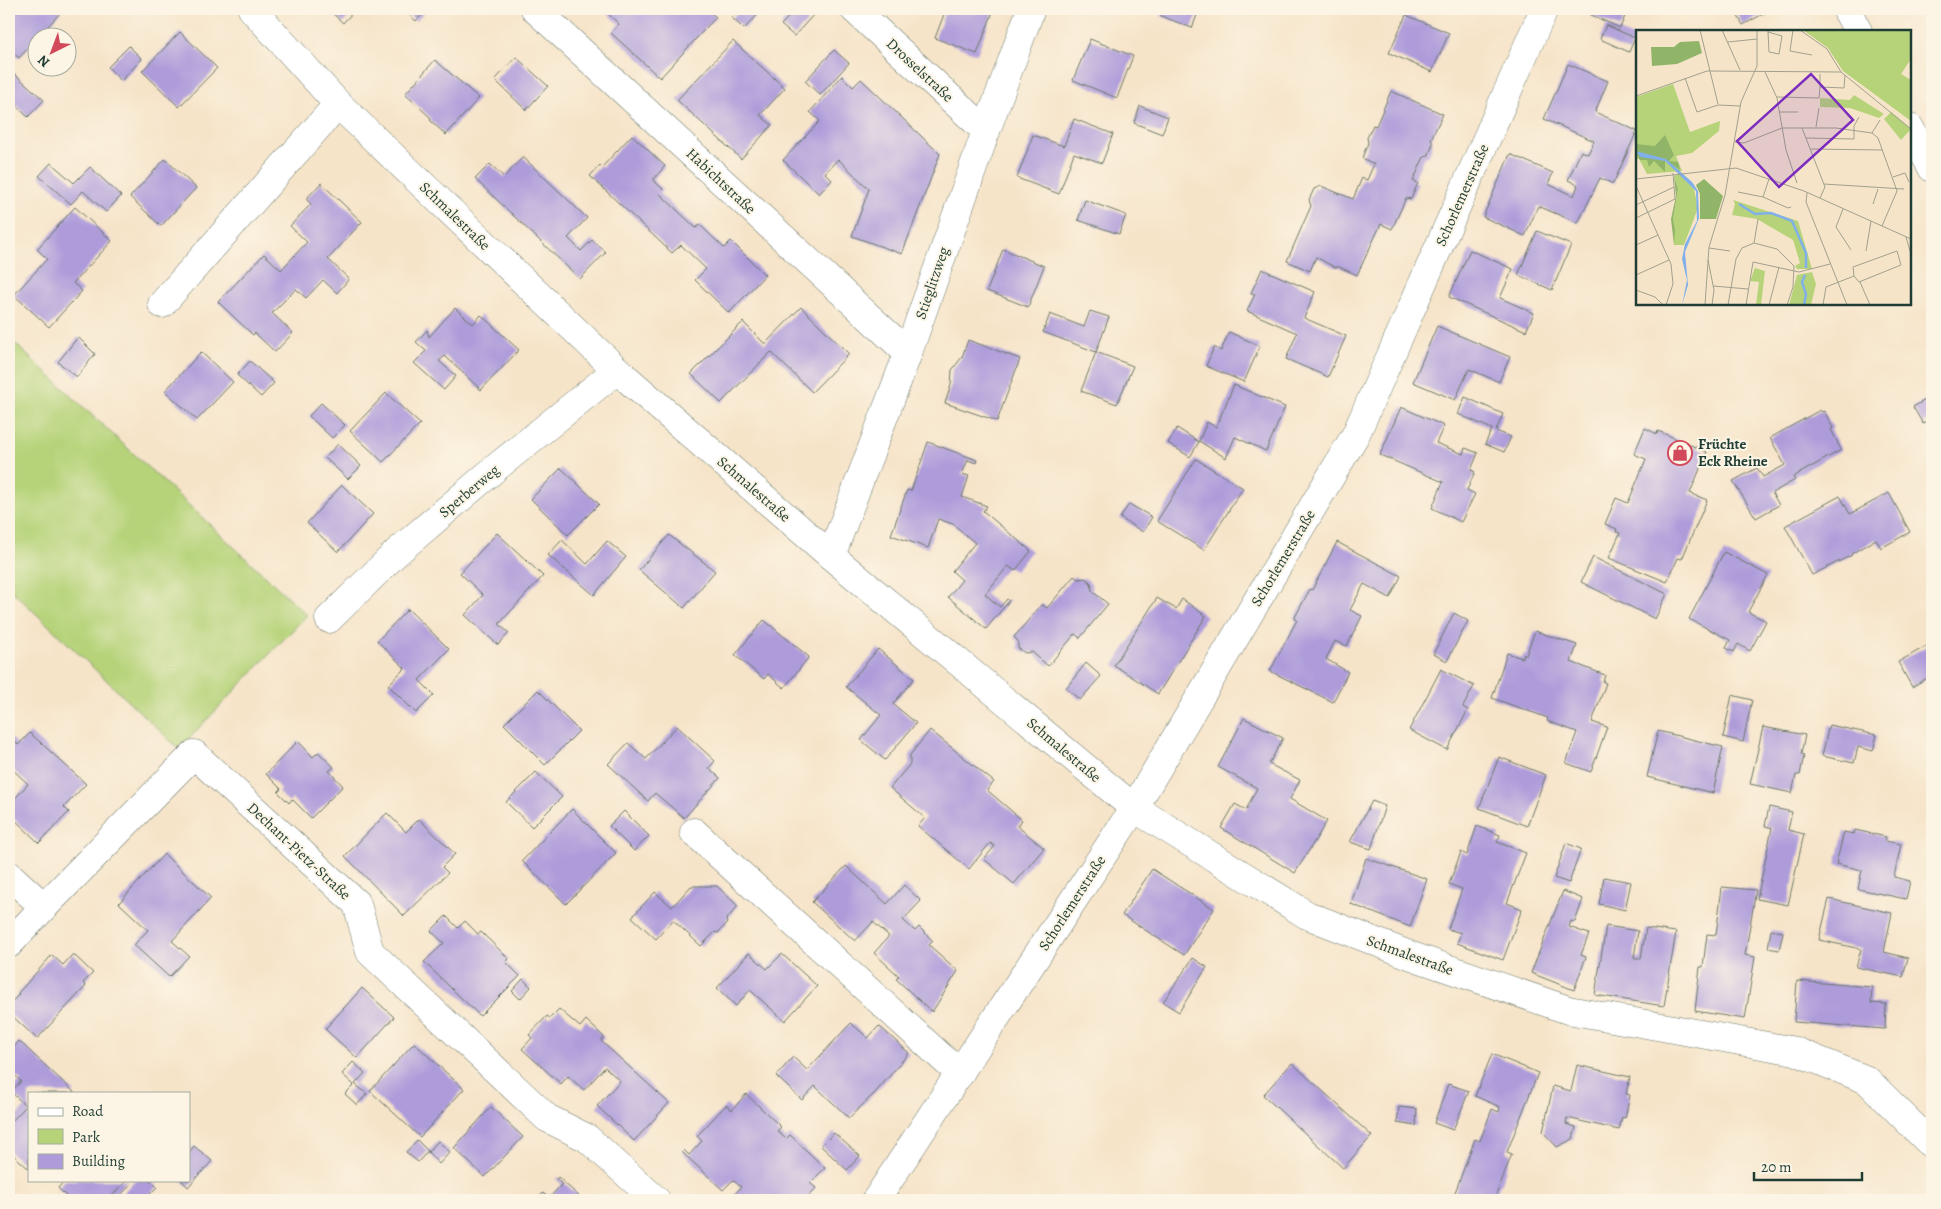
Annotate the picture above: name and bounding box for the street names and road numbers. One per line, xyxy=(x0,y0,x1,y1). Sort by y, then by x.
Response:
street label: Drosselstraße xyxy=(882,34,958,107)
street label: Schorlemerstraße xyxy=(1431,141,1494,249)
street label: Habichtstraße xyxy=(682,144,760,219)
street label: Schmalestraße xyxy=(415,177,495,255)
street label: Stieglitzweg xyxy=(910,244,954,322)
street label: Schmalestraße xyxy=(713,452,795,527)
street label: Sperberweg xyxy=(435,460,504,522)
street label: Schorlemerstraße xyxy=(1246,506,1320,610)
street label: Schmalestraße xyxy=(1023,713,1106,787)
street label: Dechant-Pietz-Straße xyxy=(243,798,355,904)
street label: Schorlemerstraße xyxy=(1034,851,1110,954)
street label: Schmalestraße xyxy=(1364,930,1456,980)

